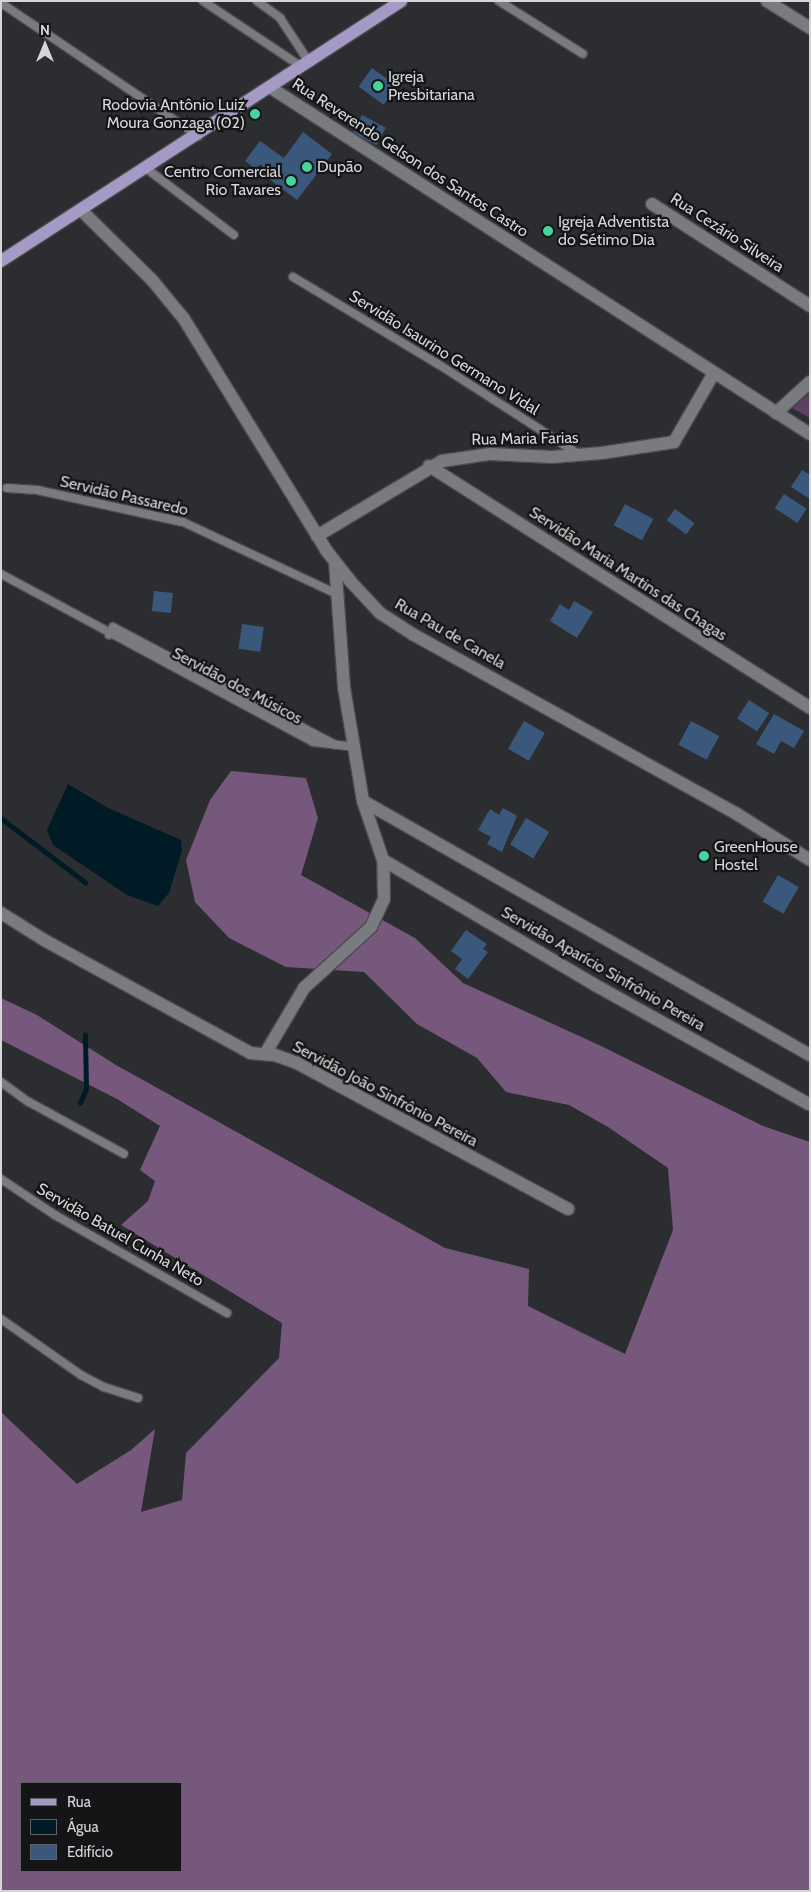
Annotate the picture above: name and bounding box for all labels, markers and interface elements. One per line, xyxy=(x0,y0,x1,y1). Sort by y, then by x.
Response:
north arrow xyxy=(20,20,70,70)
text: N xyxy=(40,21,50,39)
place label: Igreja Presbitariana xyxy=(388,67,475,105)
street label: Rua Reverendo Gelson dos Santos Castro xyxy=(288,74,532,242)
marker: Igreja Presbitariana xyxy=(372,80,384,92)
place label: Rodovia Antônio Luiz Moura Gonzaga (02) xyxy=(102,95,245,133)
marker: Rodovia Antônio Luiz Moura Gonzaga (02) xyxy=(249,108,261,120)
place label: Dupão xyxy=(317,157,362,177)
marker: Dupão xyxy=(301,161,313,173)
place label: Centro Comercial Rio Tavares xyxy=(164,162,281,200)
marker: Centro Comercial Rio Tavares xyxy=(285,175,297,187)
street label: Rua Cezário Silveira xyxy=(667,189,787,277)
place label: Igreja Adventista do Sétimo Dia xyxy=(558,212,669,250)
marker: Igreja Adventista do Sétimo Dia xyxy=(542,225,554,237)
street label: Servidão Isaurino Germano Vidal xyxy=(345,286,543,420)
street label: Rua Maria Farias xyxy=(471,428,579,450)
street label: Servidão Passaredo xyxy=(58,472,190,520)
street label: Servidão Maria Martins das Chagas xyxy=(525,503,731,645)
street label: Rua Pau de Canela xyxy=(391,595,509,673)
street label: Servidão dos Músicos xyxy=(169,644,305,728)
place label: GreenHouse Hostel xyxy=(714,837,798,875)
marker: GreenHouse Hostel xyxy=(698,850,710,862)
street label: Servidão Aparício Sinfrônio Pereira xyxy=(498,903,708,1035)
street label: Servidão João Sinfrônio Pereira xyxy=(289,1037,481,1151)
street label: Servidão Batuel Cunha Neto xyxy=(33,1179,207,1291)
legend xyxy=(20,1782,182,1872)
text: Rua xyxy=(67,1793,91,1811)
text: Água xyxy=(67,1818,99,1836)
text: Edifício xyxy=(67,1843,113,1861)

